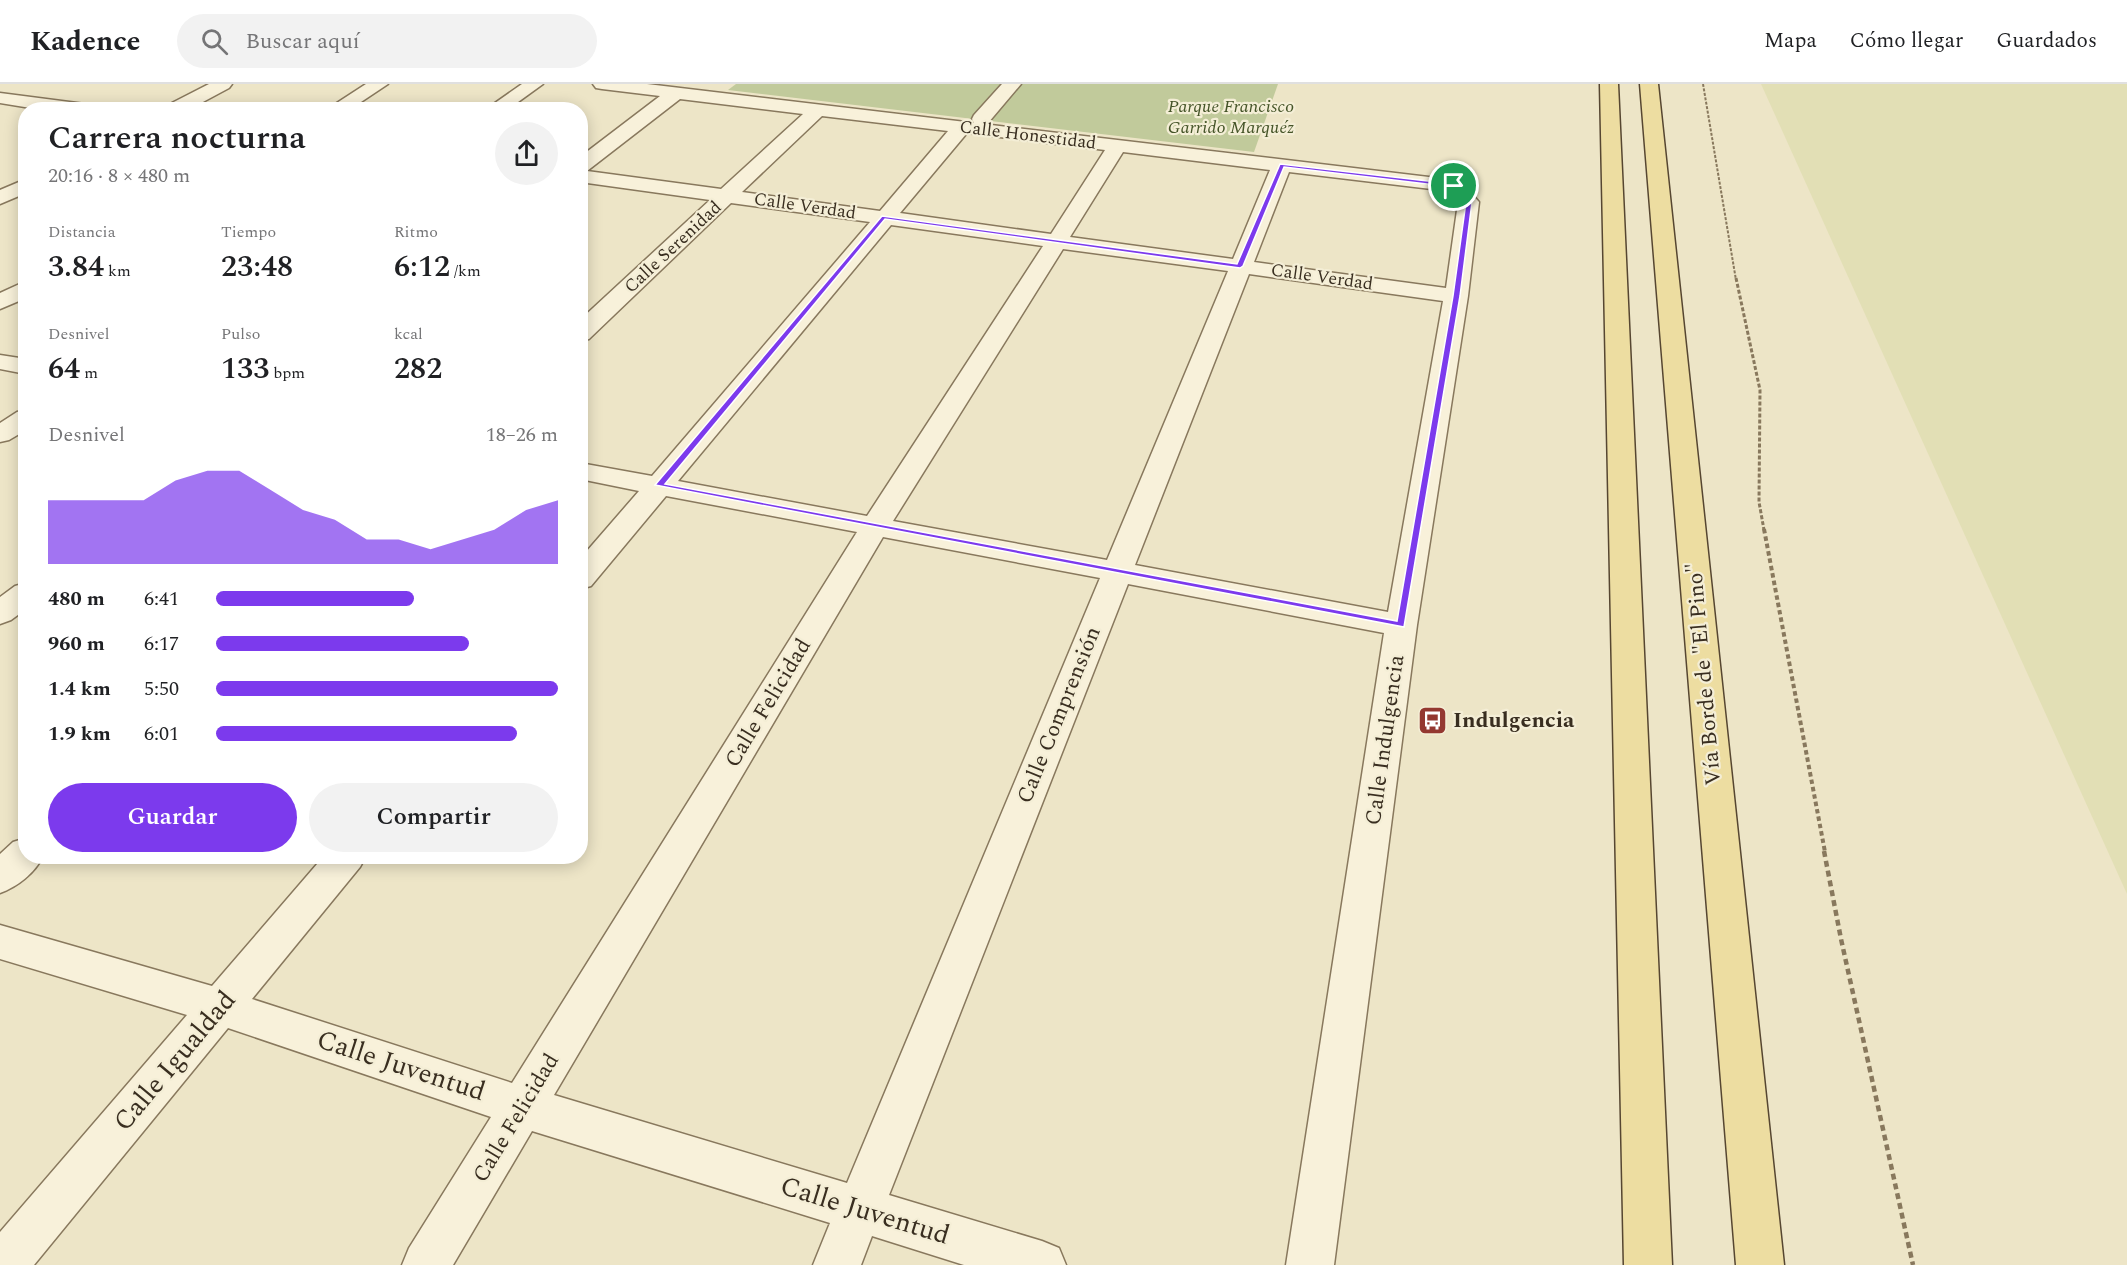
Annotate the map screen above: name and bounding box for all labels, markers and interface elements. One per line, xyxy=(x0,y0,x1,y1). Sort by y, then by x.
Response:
search box xyxy=(177,14,597,68)
text: Kadence xyxy=(30,20,141,63)
icon: search xyxy=(198,25,231,58)
text: Buscar aquí xyxy=(246,25,360,58)
text: Mapa xyxy=(1764,25,1817,57)
text: Cómo llegar xyxy=(1850,25,1963,57)
text: Guardados xyxy=(1996,25,2097,57)
park label: Parque Francisco Garrido Marquéz xyxy=(1168,93,1294,141)
text: Carrera nocturna xyxy=(48,113,306,163)
street label: Calle Honestidad xyxy=(958,113,1098,157)
button: share xyxy=(495,122,558,185)
pin xyxy=(1428,160,1479,211)
text: 20:16 · 8 × 480 m xyxy=(48,161,190,191)
icon: arrive xyxy=(1437,169,1470,202)
street label: Calle Verdad xyxy=(752,185,858,227)
street label: Calle Serenidad xyxy=(618,194,728,300)
text: Distancia xyxy=(48,220,115,244)
text: Tiempo xyxy=(221,220,276,244)
text: Ritmo xyxy=(394,220,438,244)
text: 3.84 xyxy=(48,244,104,290)
text: 23:48 xyxy=(221,244,293,290)
text: 6:12 xyxy=(394,244,450,290)
street label: Calle Verdad xyxy=(1269,256,1375,298)
text: km xyxy=(104,259,131,283)
text: /km xyxy=(450,259,481,283)
text: Desnivel xyxy=(48,322,109,346)
text: Pulso xyxy=(221,322,260,346)
text: kcal xyxy=(394,322,423,346)
text: 64 xyxy=(48,346,80,392)
text: 133 xyxy=(221,346,269,392)
text: 282 xyxy=(394,346,442,392)
text: m xyxy=(80,361,98,385)
text: bpm xyxy=(269,361,305,385)
text: Desnivel xyxy=(48,420,125,450)
text: 18–26 m xyxy=(486,420,558,450)
street label: Vía Borde de "El Pino" xyxy=(1678,561,1730,787)
text: 480 m xyxy=(48,584,105,614)
text: 6:41 xyxy=(144,584,179,614)
street label: Calle Comprensión xyxy=(1008,622,1110,808)
text: 960 m xyxy=(48,629,105,659)
text: 6:17 xyxy=(144,629,179,659)
street label: Calle Felicidad xyxy=(716,632,820,774)
street label: Calle Indulgencia xyxy=(1357,652,1413,827)
text: 1.4 km xyxy=(48,674,111,704)
text: 5:50 xyxy=(144,674,179,704)
bus stop icon: Indulgencia xyxy=(1416,704,1448,736)
place label: Indulgencia xyxy=(1453,704,1575,737)
text: 1.9 km xyxy=(48,719,111,749)
text: 6:01 xyxy=(144,719,179,749)
button: Guardar xyxy=(48,783,297,852)
button: Compartir xyxy=(309,783,558,852)
street label: Calle Igualdad xyxy=(103,981,247,1141)
street label: Calle Juventud xyxy=(311,1019,491,1113)
street label: Calle Felicidad xyxy=(464,1047,568,1189)
street label: Calle Juventud xyxy=(775,1165,955,1257)

